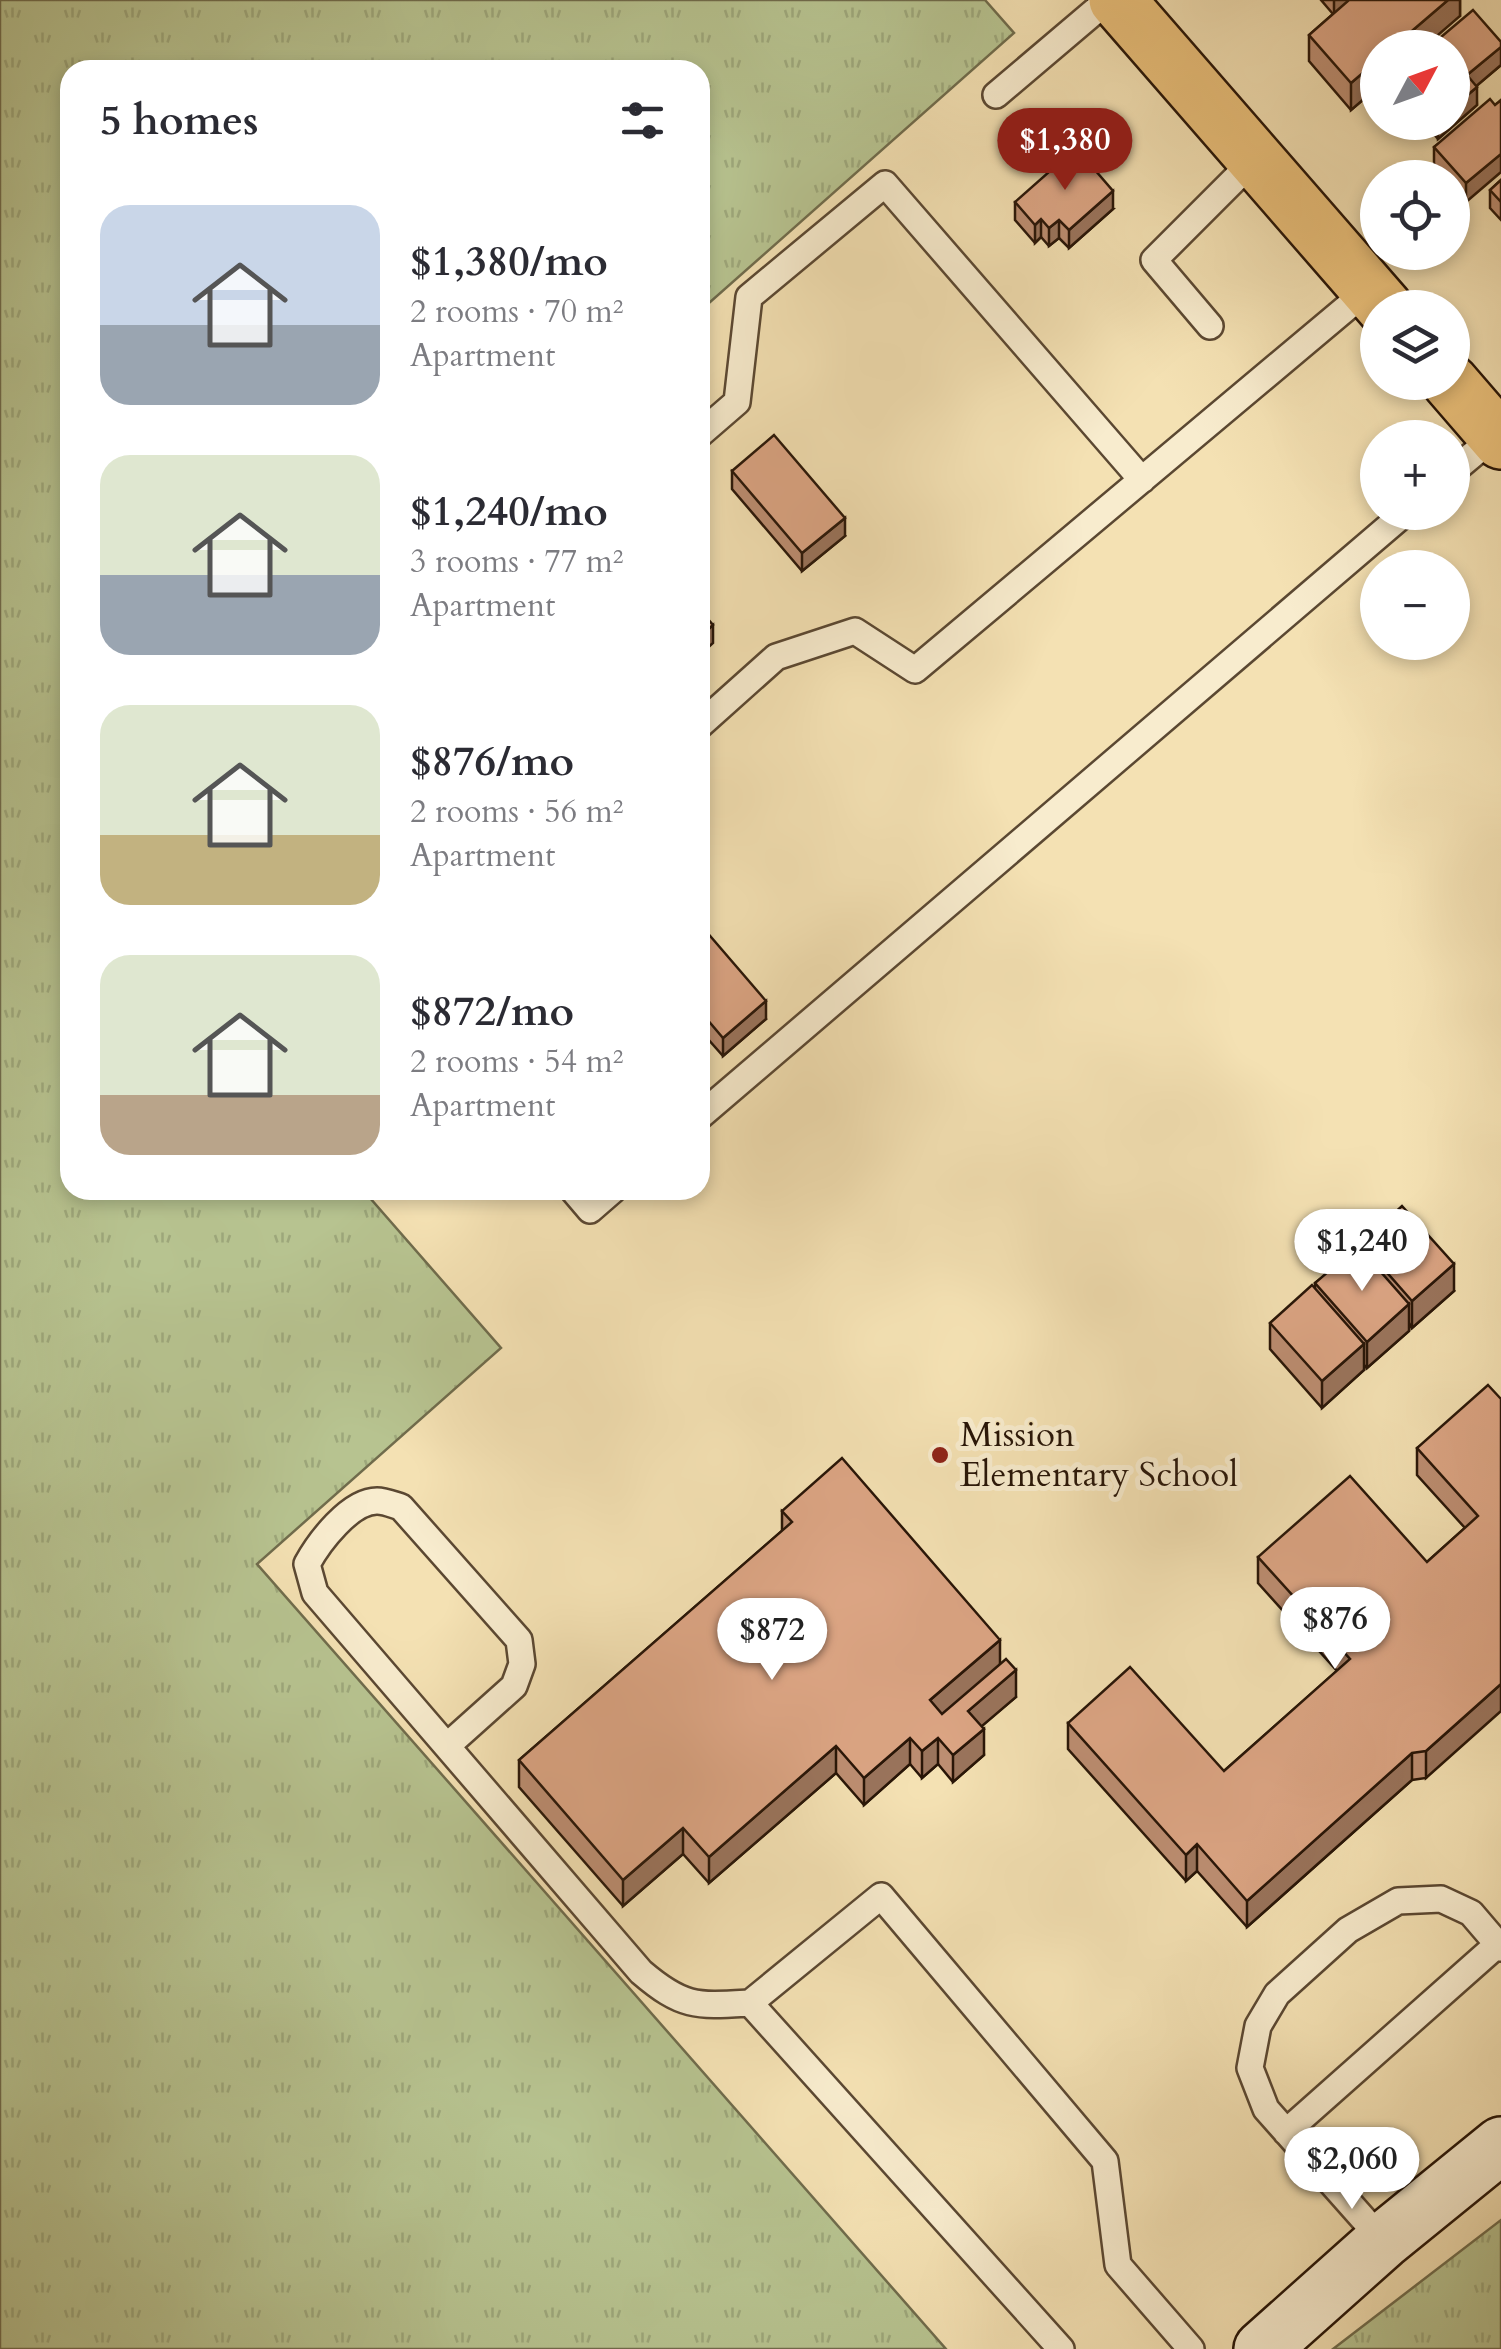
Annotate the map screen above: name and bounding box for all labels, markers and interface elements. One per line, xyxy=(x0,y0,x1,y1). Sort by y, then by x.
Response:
north arrow xyxy=(1360,30,1470,140)
map controls xyxy=(1360,30,1470,660)
text: 5 homes xyxy=(100,92,258,149)
icon: filters xyxy=(615,93,670,148)
pin: $1,380 xyxy=(984,108,1146,193)
text: $1,380 xyxy=(1019,118,1111,162)
button: locate xyxy=(1360,160,1470,270)
text: $1,380/mo xyxy=(410,233,608,290)
icon: home xyxy=(180,245,300,365)
text: 2 rooms · 70 m² xyxy=(410,290,623,334)
button: layers xyxy=(1360,290,1470,400)
text: Apartment xyxy=(410,334,555,378)
button: + xyxy=(1360,420,1470,530)
text: $1,240/mo xyxy=(410,483,608,540)
icon: home xyxy=(180,495,300,615)
text: 3 rooms · 77 m² xyxy=(410,540,623,584)
button: − xyxy=(1360,550,1470,660)
text: Apartment xyxy=(410,584,555,628)
text: $876/mo xyxy=(410,733,574,790)
icon: home xyxy=(180,745,300,865)
text: 2 rooms · 56 m² xyxy=(410,790,623,834)
text: Apartment xyxy=(410,834,555,878)
text: $872/mo xyxy=(410,983,574,1040)
icon: home xyxy=(180,995,300,1115)
text: 2 rooms · 54 m² xyxy=(410,1040,623,1084)
text: Apartment xyxy=(410,1084,555,1128)
pin: $1,240 xyxy=(1281,1209,1443,1294)
text: $1,240 xyxy=(1316,1219,1408,1263)
place label: Mission Elementary School xyxy=(960,1411,1238,1499)
marker: Mission Elementary School xyxy=(929,1444,951,1466)
pin: $876 xyxy=(1276,1587,1394,1672)
text: $876 xyxy=(1302,1597,1368,1641)
pin: $872 xyxy=(713,1598,831,1683)
text: $872 xyxy=(739,1608,805,1652)
pin: $2,060 xyxy=(1271,2127,1433,2212)
text: $2,060 xyxy=(1306,2137,1398,2181)

